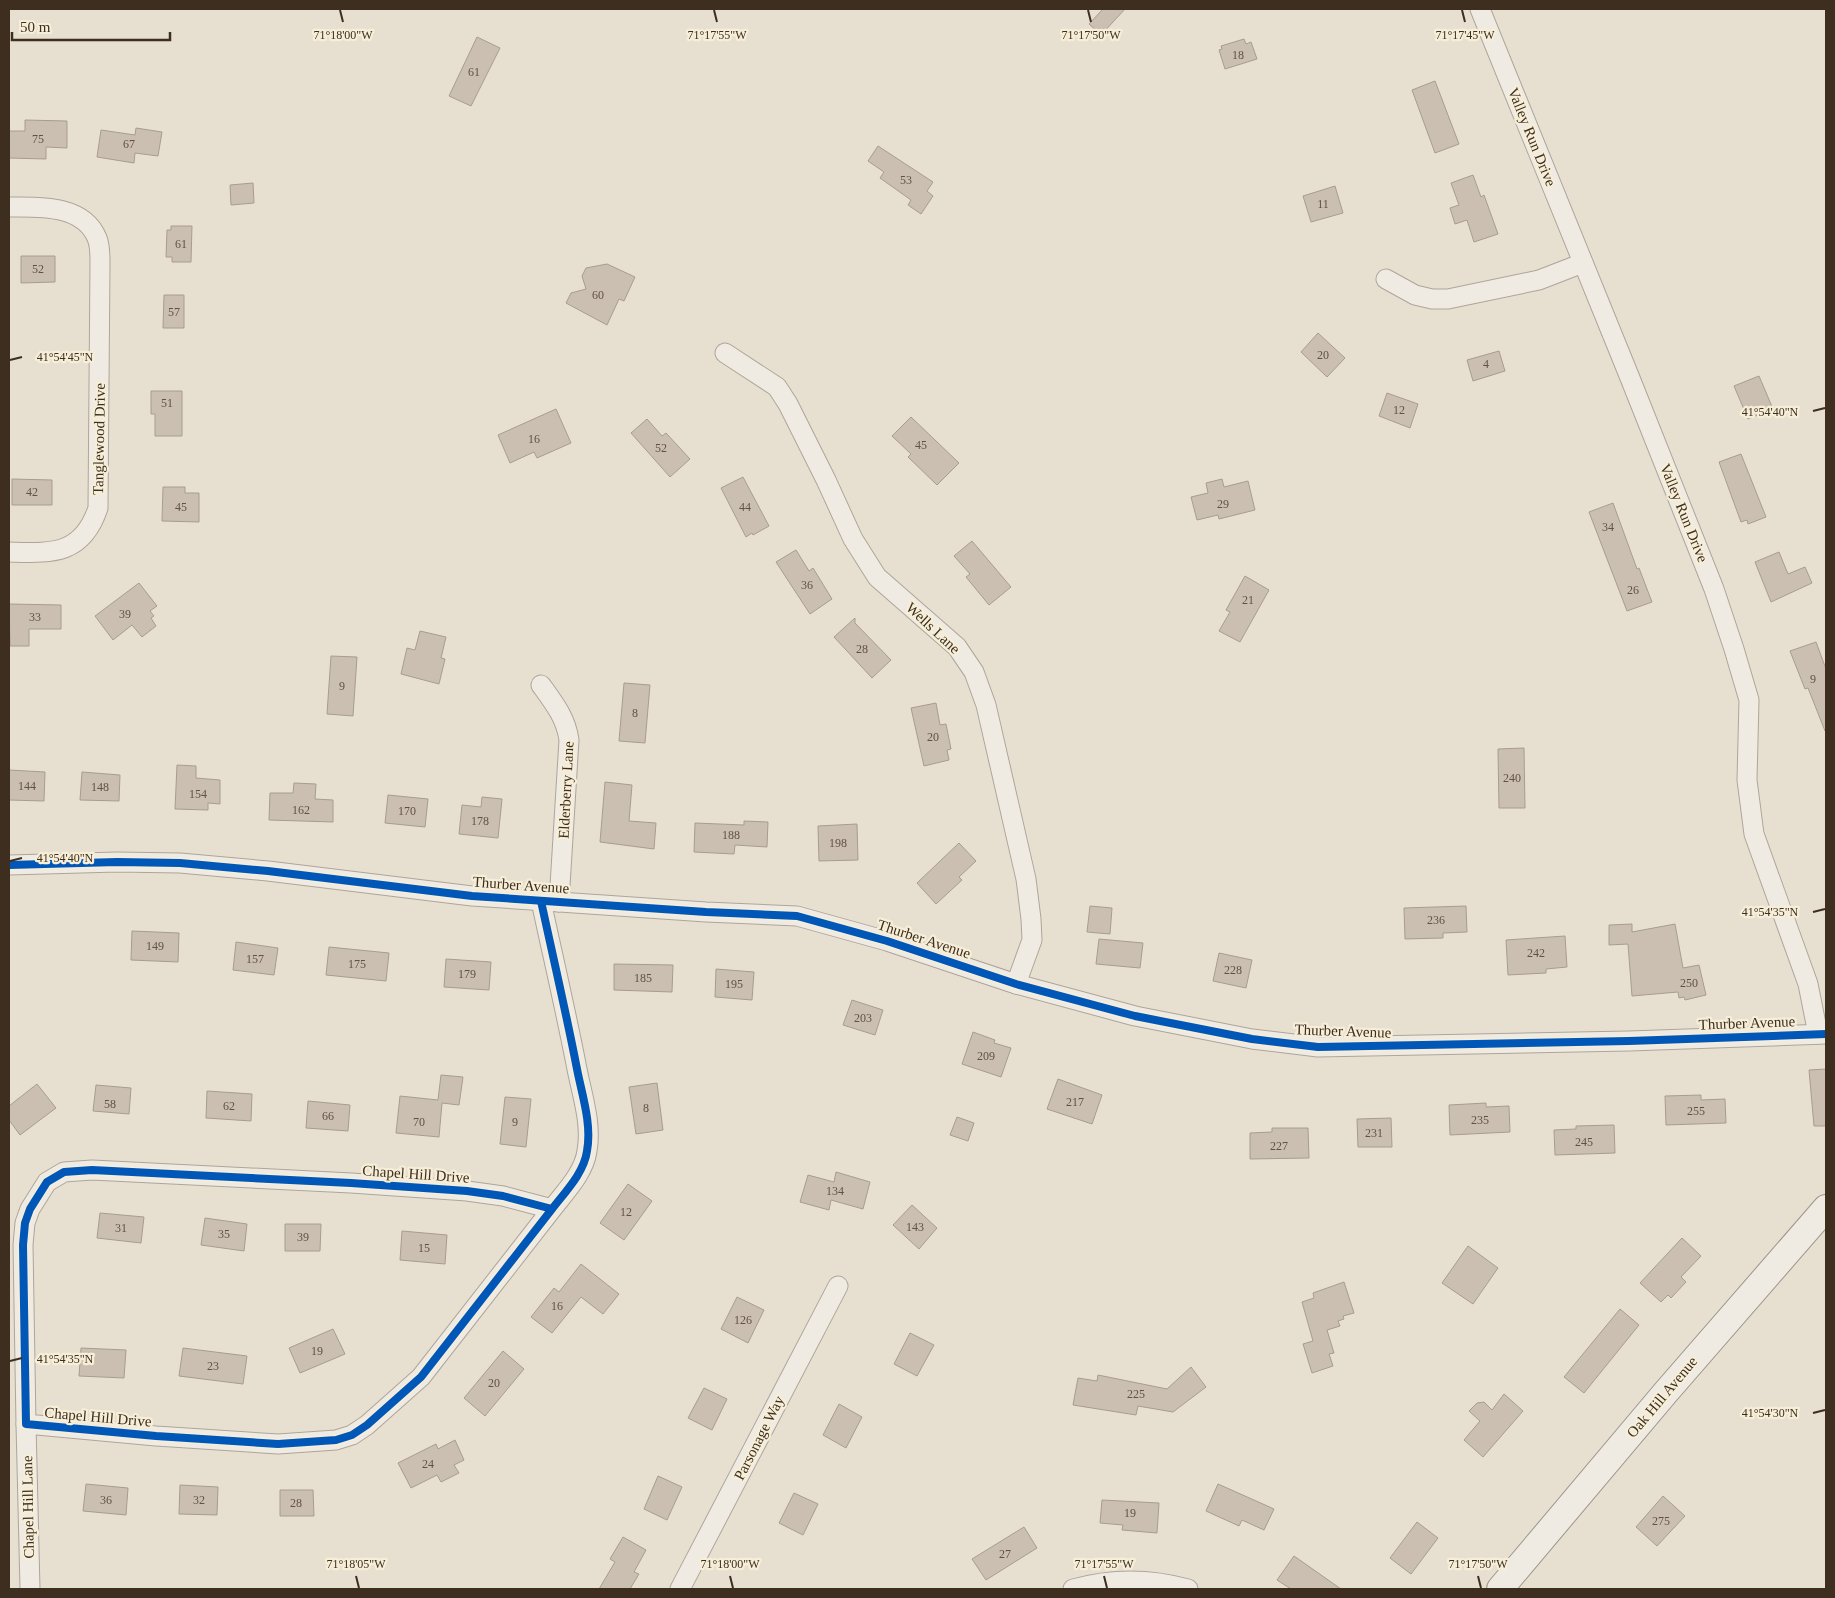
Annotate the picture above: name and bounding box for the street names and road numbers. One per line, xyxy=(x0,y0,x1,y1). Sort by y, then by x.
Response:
street label: Valley Run Drive xyxy=(1505,85,1559,189)
street label: Tanglewood Drive xyxy=(90,383,108,495)
street label: Valley Run Drive xyxy=(1657,461,1711,565)
street label: Wells Lane xyxy=(903,599,963,657)
street label: Elderberry Lane xyxy=(555,740,577,839)
street label: Thurber Avenue xyxy=(472,874,570,896)
street label: Thurber Avenue xyxy=(876,916,973,962)
street label: Thurber Avenue xyxy=(1698,1013,1796,1033)
street label: Thurber Avenue xyxy=(1294,1021,1392,1041)
street label: Chapel Hill Drive xyxy=(362,1162,471,1186)
street label: Oak Hill Avenue xyxy=(1624,1353,1701,1441)
street label: Parsonage Way xyxy=(731,1393,787,1483)
street label: Chapel Hill Drive xyxy=(44,1404,153,1430)
street label: Chapel Hill Lane xyxy=(19,1455,37,1559)

